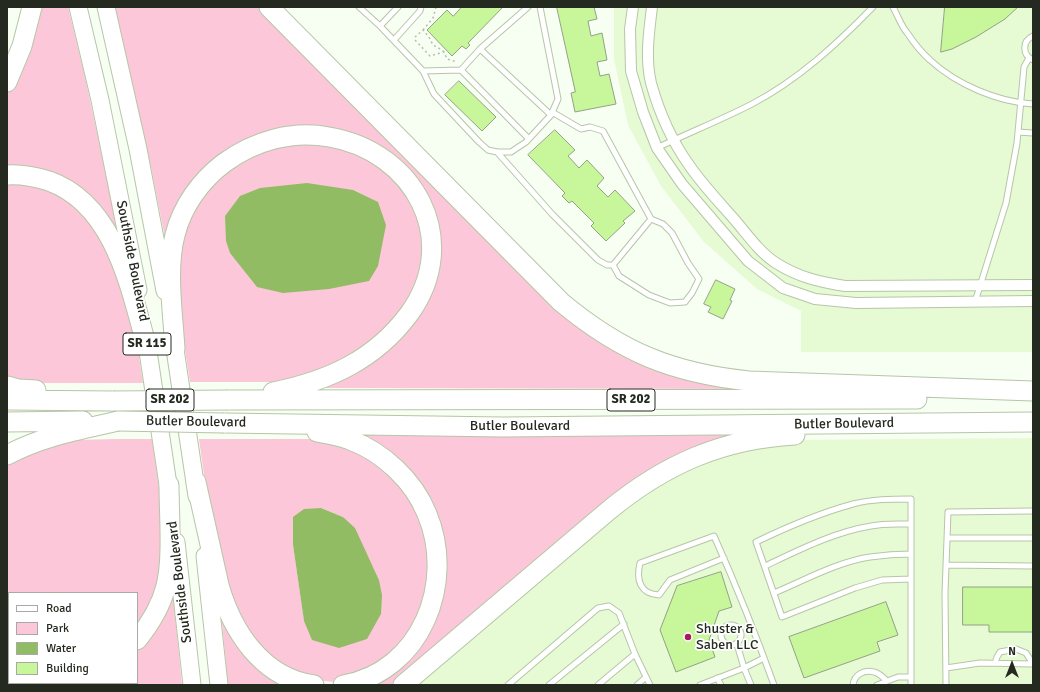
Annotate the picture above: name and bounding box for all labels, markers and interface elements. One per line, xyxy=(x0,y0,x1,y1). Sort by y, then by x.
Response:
street label: Southside Boulevard xyxy=(112,199,152,323)
road number: SR 115 xyxy=(123,333,171,355)
road number: SR 202 xyxy=(146,389,194,411)
road number: SR 202 xyxy=(607,389,655,411)
street label: Butler Boulevard xyxy=(146,413,246,431)
street label: Butler Boulevard xyxy=(794,415,894,433)
street label: Butler Boulevard xyxy=(470,418,570,434)
street label: Southside Boulevard xyxy=(164,520,196,644)
legend xyxy=(8,592,138,684)
text: Road xyxy=(46,601,72,616)
text: Park xyxy=(46,621,69,636)
place label: Shuster & Saben LLC xyxy=(696,621,759,654)
marker: Shuster & Saben LLC xyxy=(683,632,693,642)
text: Water xyxy=(46,641,76,656)
north arrow xyxy=(992,644,1032,684)
text: N xyxy=(1008,645,1016,658)
text: Building xyxy=(46,661,89,676)

